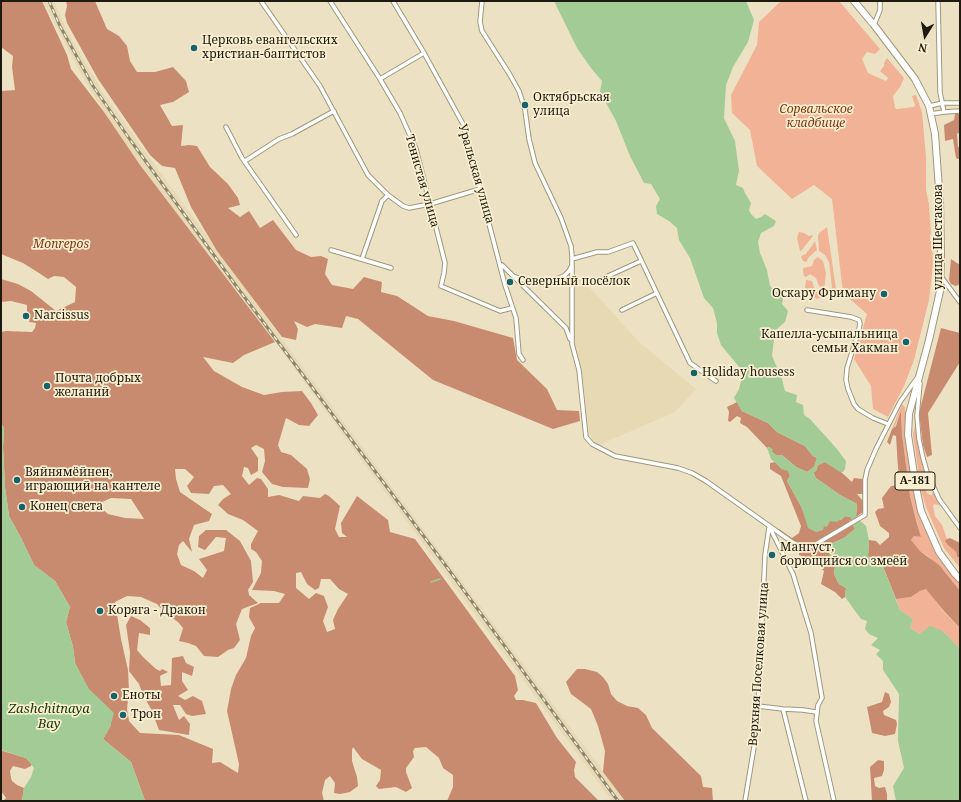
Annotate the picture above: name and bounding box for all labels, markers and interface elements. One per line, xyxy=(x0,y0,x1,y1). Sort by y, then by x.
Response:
north arrow xyxy=(905,16,945,56)
place label: Церковь евангельских христиан-баптистов xyxy=(202,34,338,62)
text: N xyxy=(917,40,928,56)
marker: Церковь евангельских христиан-баптистов xyxy=(189,43,199,53)
place label: Октябрьская улица xyxy=(533,91,610,119)
marker: Октябрьская улица xyxy=(520,100,530,110)
park label: Сорвальское кладбище xyxy=(779,103,853,131)
street label: Уральская улица xyxy=(455,123,497,225)
street label: Тенистая улица xyxy=(402,133,442,229)
street label: улица Шестакова xyxy=(932,184,946,290)
park label: Monrepos xyxy=(33,238,89,252)
place label: Северный посёлок xyxy=(518,275,630,289)
marker: Северный посёлок xyxy=(505,277,515,287)
place label: Оскару Фриману xyxy=(772,287,876,301)
marker: Оскару Фриману xyxy=(879,289,889,299)
place label: Narcissus xyxy=(34,309,89,323)
marker: Narcissus xyxy=(21,311,31,321)
place label: Капелла-усыпальница семьи Хакман xyxy=(761,328,898,356)
marker: Капелла-усыпальница семьи Хакман xyxy=(901,337,911,347)
place label: Holiday housess xyxy=(702,366,795,380)
marker: Holiday housess xyxy=(689,368,699,378)
place label: Почта добрых желаний xyxy=(55,372,141,400)
marker: Почта добрых желаний xyxy=(42,381,52,391)
place label: Вяйнямёйнен, играющий на кантеле xyxy=(25,466,160,494)
road number: А-181 xyxy=(895,472,935,490)
marker: Вяйнямёйнен, играющий на кантеле xyxy=(12,475,22,485)
place label: Конец света xyxy=(30,500,103,514)
marker: Конец света xyxy=(17,502,27,512)
place label: Мангуст, борющийся со змеёй xyxy=(780,541,907,569)
marker: Мангуст, борющийся со змеёй xyxy=(767,550,777,560)
street label: Верхняя Поселковая улица xyxy=(746,582,772,746)
place label: Коряга - Дракон xyxy=(108,604,206,618)
marker: Коряга - Дракон xyxy=(95,606,105,616)
place label: Еноты xyxy=(122,689,161,703)
marker: Еноты xyxy=(109,691,119,701)
water label: Zashchitnaya Bay xyxy=(8,701,90,732)
place label: Трон xyxy=(131,708,161,722)
marker: Трон xyxy=(118,710,128,720)

